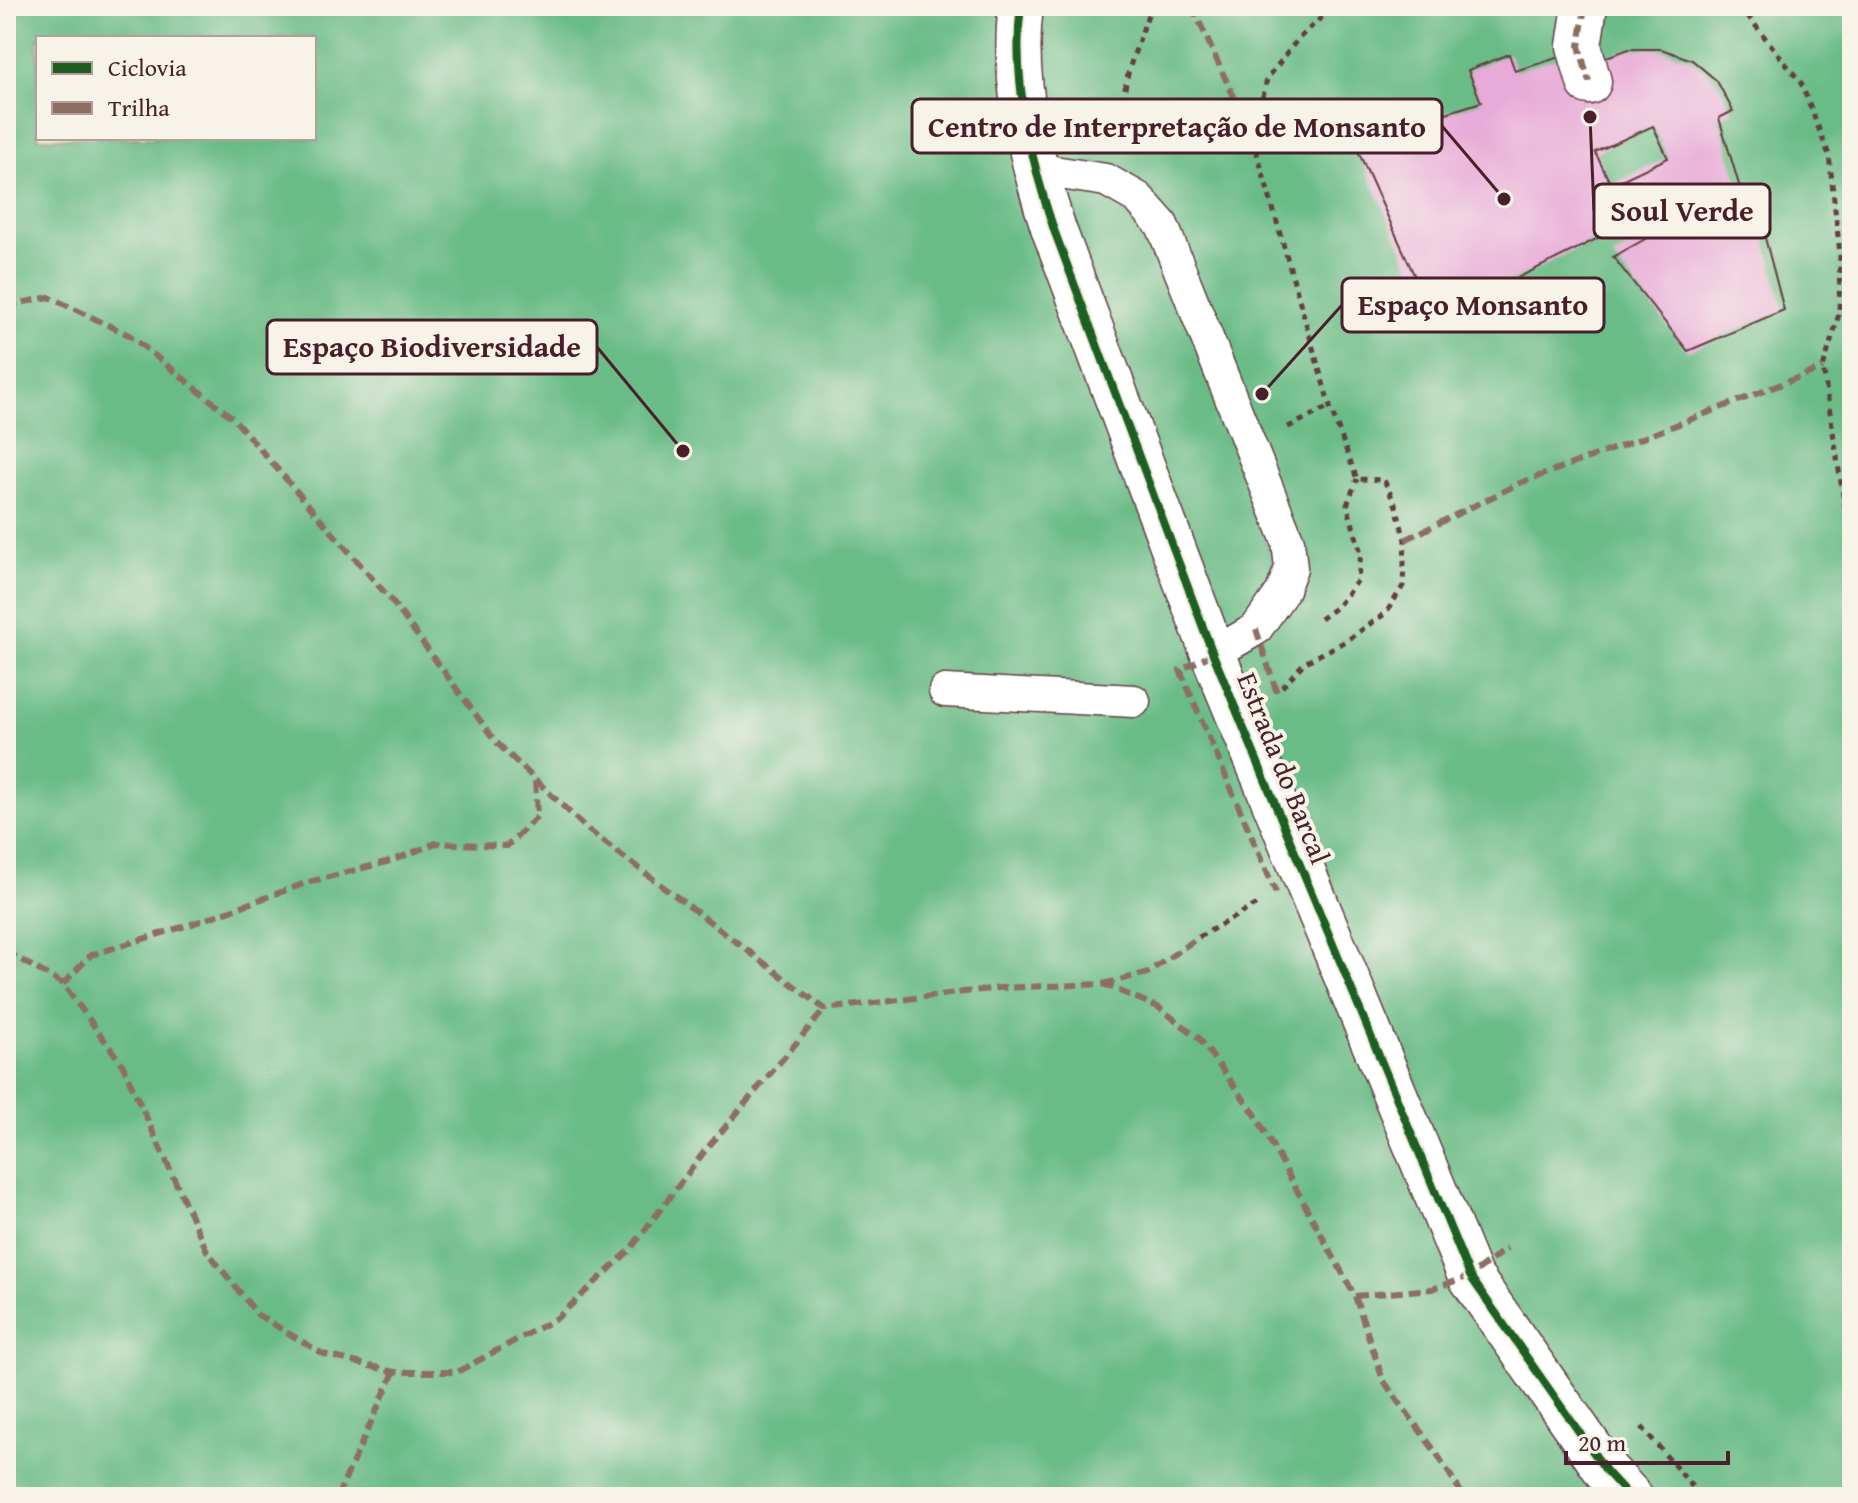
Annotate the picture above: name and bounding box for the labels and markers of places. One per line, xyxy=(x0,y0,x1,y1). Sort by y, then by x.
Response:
callout: Centro de Interpretação de Monsanto xyxy=(912,99,1442,153)
callout: Soul Verde xyxy=(1594,184,1770,238)
callout: Espaço Monsanto xyxy=(1342,278,1604,332)
callout: Espaço Biodiversidade xyxy=(267,320,597,374)

